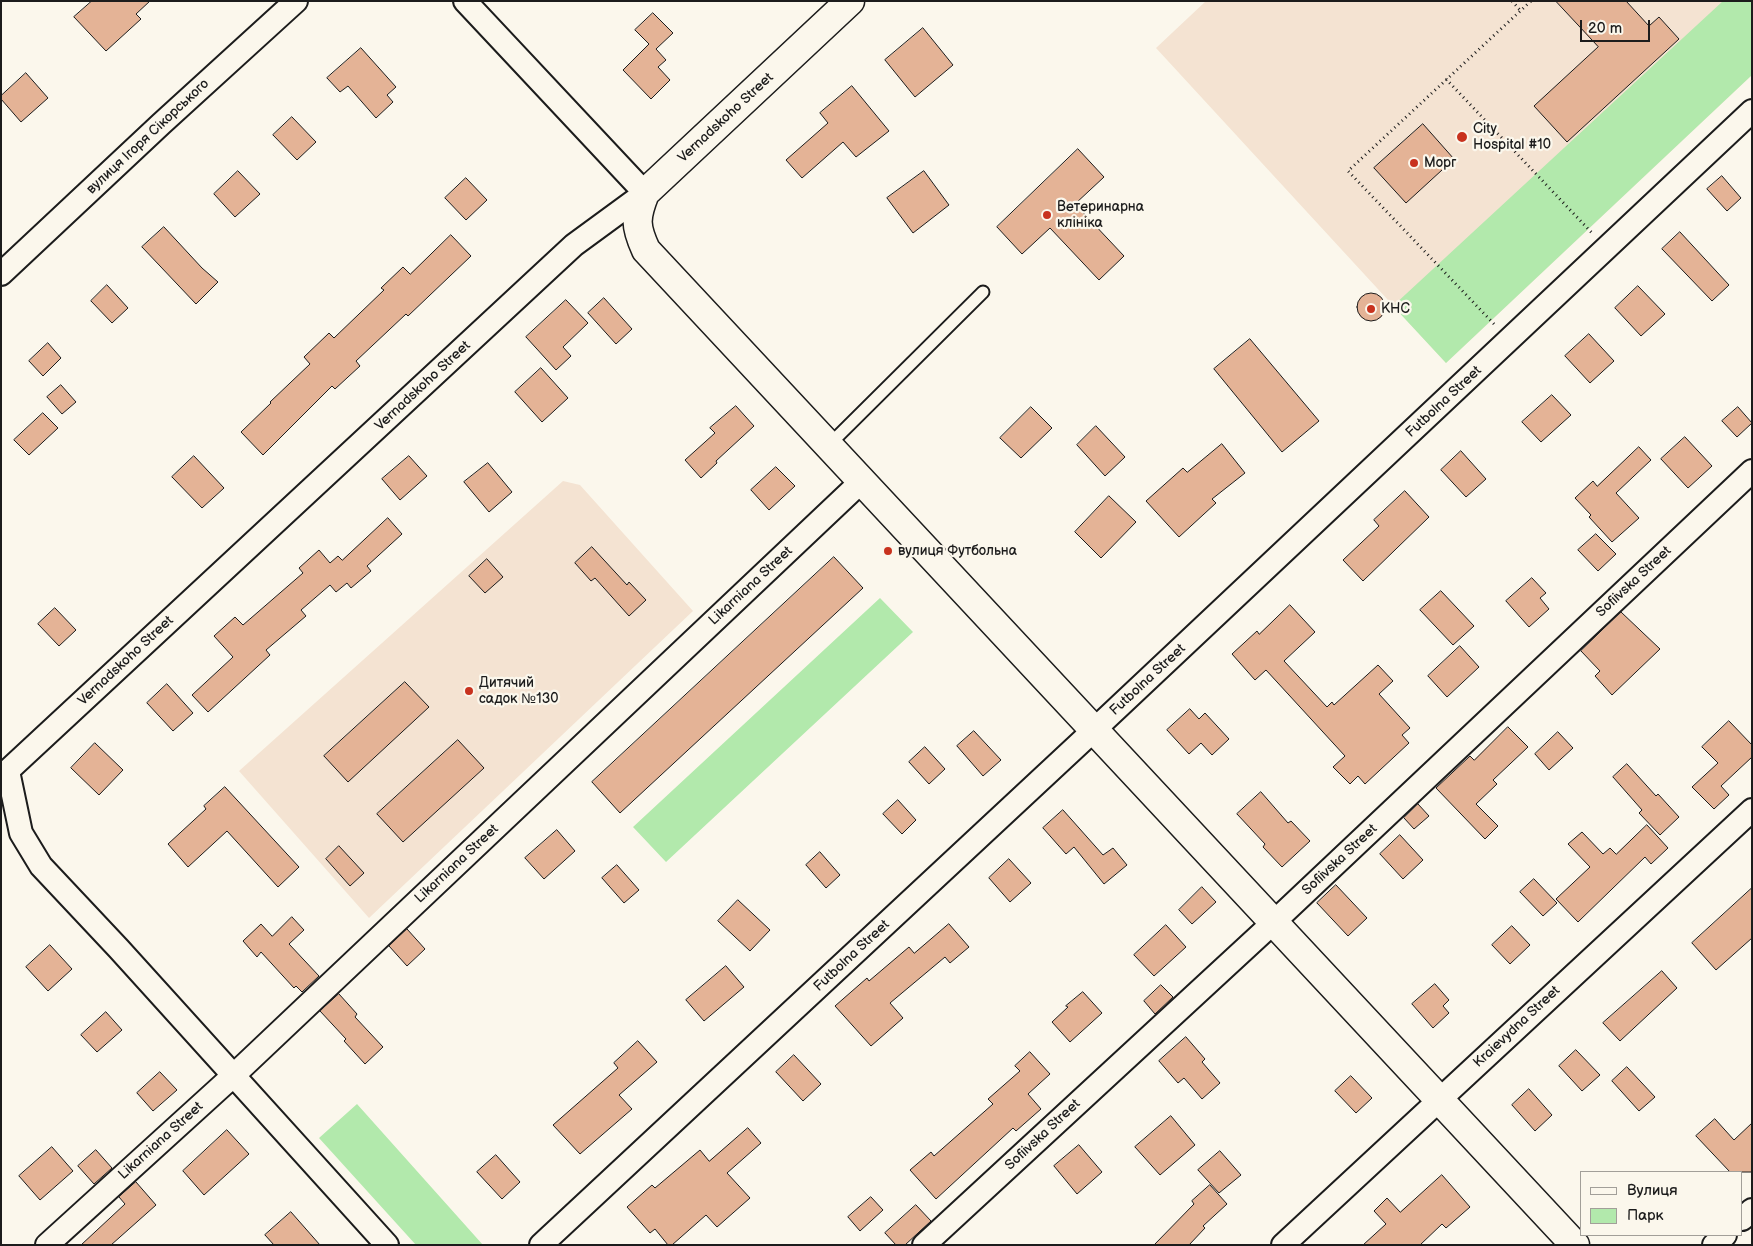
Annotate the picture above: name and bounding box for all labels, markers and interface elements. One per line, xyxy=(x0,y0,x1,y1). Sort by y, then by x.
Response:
scale bar xyxy=(1583,10,1653,42)
text: 20 m xyxy=(1588,19,1622,38)
street label: Vernadskoho Street xyxy=(675,70,777,166)
street label: вулиця Ігоря Сікорського xyxy=(83,76,213,198)
place label: City Hospital #10 xyxy=(1473,121,1551,154)
marker: City Hospital #10 xyxy=(1455,130,1469,144)
place label: Морг xyxy=(1424,155,1456,171)
marker: Морг xyxy=(1408,157,1420,169)
place label: Ветеринарна клініка xyxy=(1057,199,1144,232)
marker: Ветеринарна клініка xyxy=(1041,209,1053,221)
place label: КНС xyxy=(1381,301,1410,317)
marker: КНС xyxy=(1365,303,1377,315)
street label: Vernadskoho Street xyxy=(372,338,474,434)
street label: Futbolna Street xyxy=(1403,363,1485,441)
street label: Likarniana Street xyxy=(706,543,796,629)
place label: вулиця Футбольна xyxy=(898,543,1017,559)
street label: Sofiivska Street xyxy=(1593,543,1675,621)
marker: вулиця Футбольна xyxy=(882,545,894,557)
street label: Vernadskoho Street xyxy=(75,613,177,709)
street label: Futbolna Street xyxy=(1107,641,1189,719)
place label: Дитячий садок №130 xyxy=(479,675,558,708)
marker: Дитячий садок №130 xyxy=(463,685,475,697)
street label: Likarniana Street xyxy=(412,821,502,907)
street label: Sofiivska Street xyxy=(1299,821,1381,899)
street label: Futbolna Street xyxy=(811,917,893,995)
street label: Kraievydna Street xyxy=(1470,983,1564,1071)
street label: Sofiivska Street xyxy=(1002,1096,1084,1174)
street label: Likarniana Street xyxy=(115,1099,207,1183)
legend xyxy=(1580,1171,1743,1236)
text: Вулиця xyxy=(1627,1181,1678,1200)
text: Парк xyxy=(1627,1206,1664,1225)

